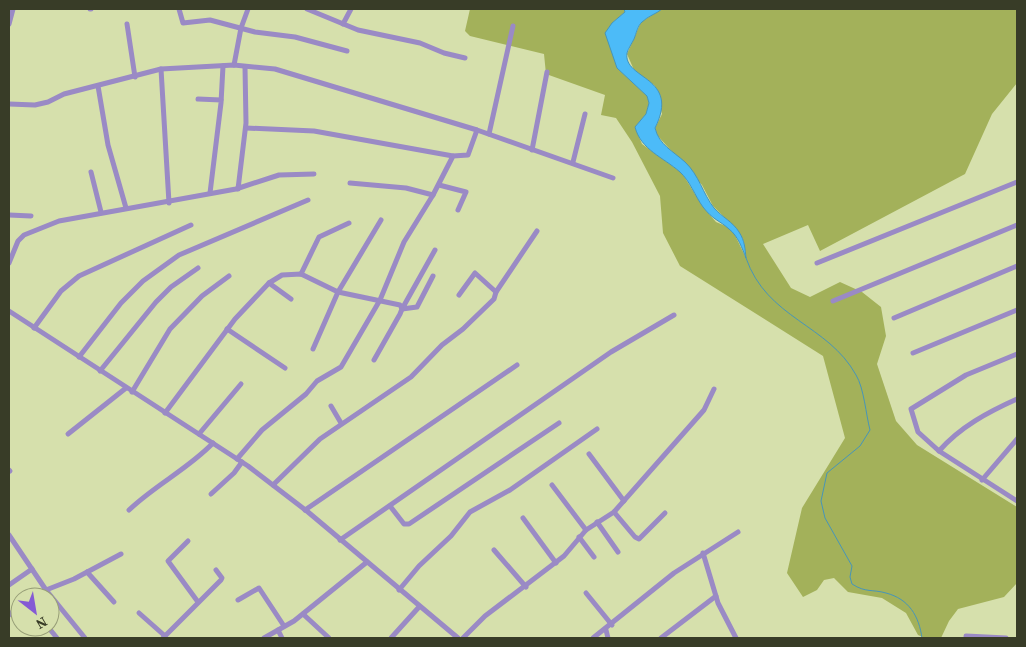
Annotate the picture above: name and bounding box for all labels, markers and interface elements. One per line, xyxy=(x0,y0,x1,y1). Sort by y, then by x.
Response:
north arrow xyxy=(10,587,60,637)
text: N xyxy=(32,612,51,634)

